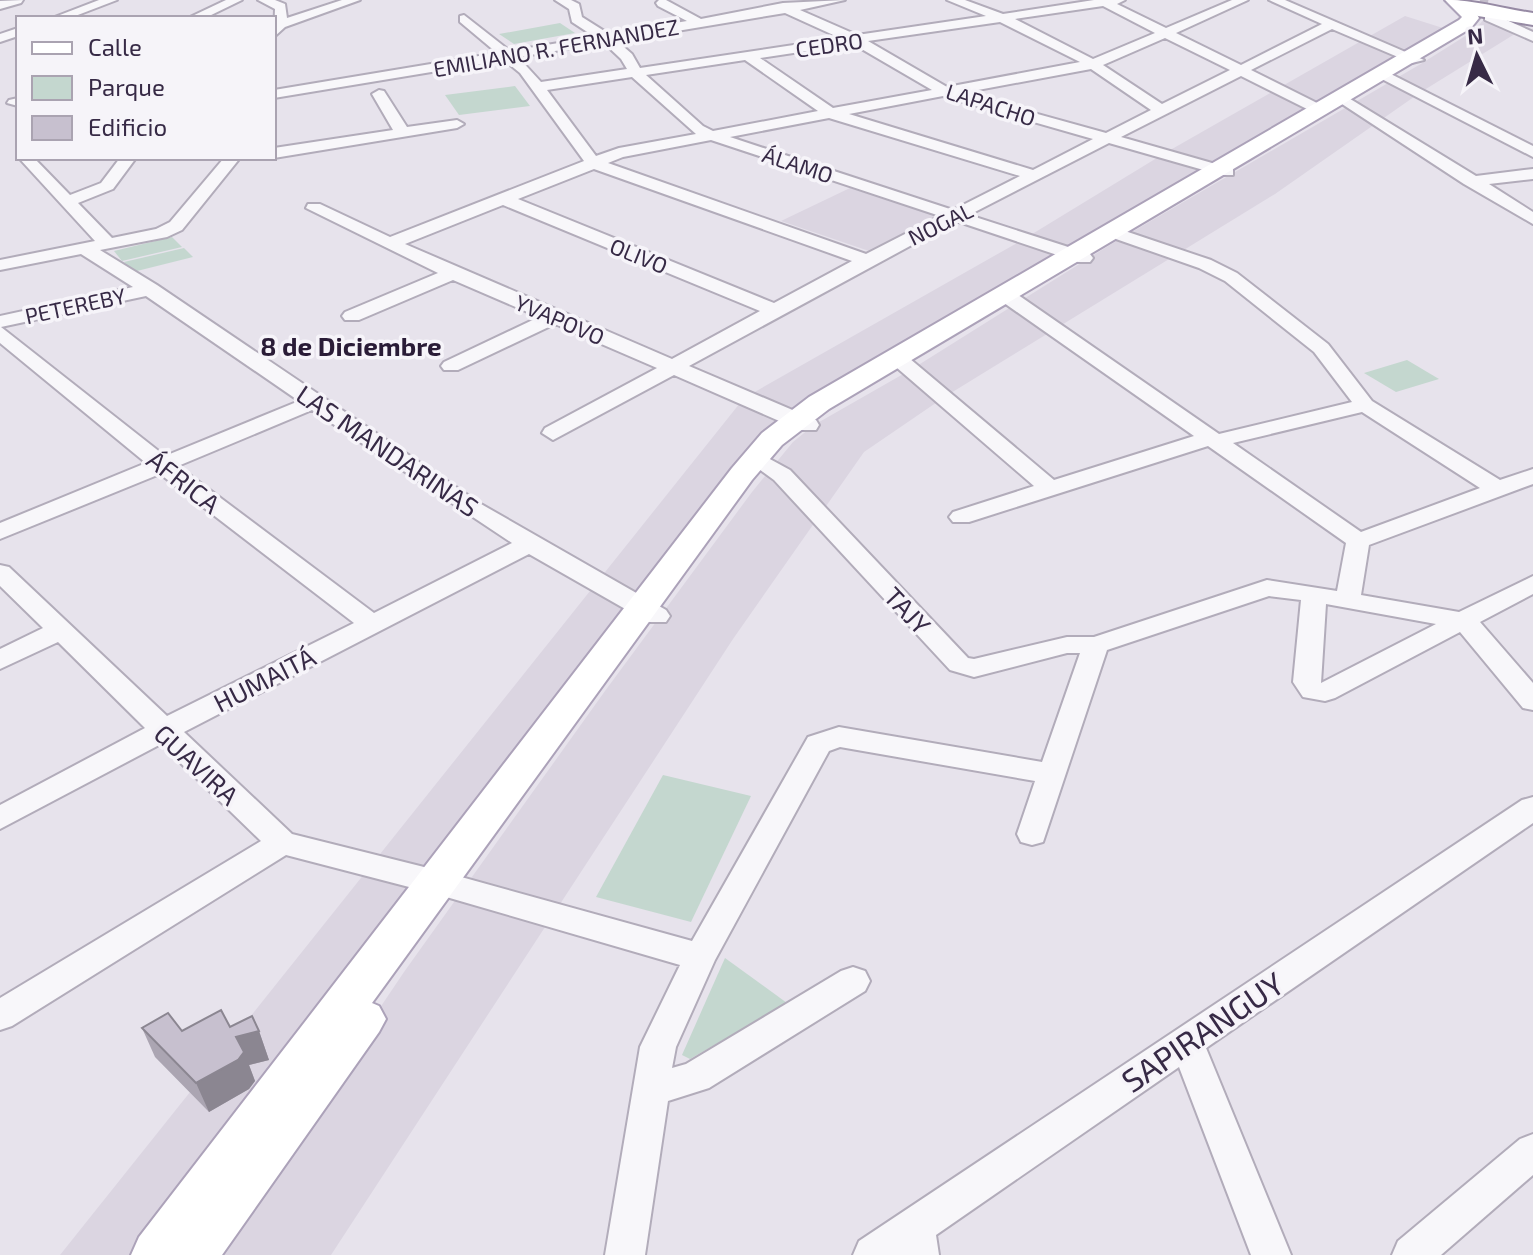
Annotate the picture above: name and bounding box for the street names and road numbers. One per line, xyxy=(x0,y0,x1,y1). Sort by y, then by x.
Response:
street label: EMILIANO R. FERNANDEZ xyxy=(431,13,681,81)
street label: CEDRO xyxy=(794,26,864,62)
street label: LAPACHO xyxy=(943,77,1039,131)
street label: ÁLAMO xyxy=(759,140,837,188)
street label: NOGAL xyxy=(903,196,977,250)
street label: OLIVO xyxy=(606,232,672,278)
street label: PETEREBY xyxy=(22,282,128,328)
street label: YVAPOVO xyxy=(511,289,609,349)
street label: LAS MANDARINAS xyxy=(291,378,485,522)
street label: ÁFRICA xyxy=(141,443,227,519)
street label: TAJY xyxy=(878,580,938,640)
street label: HUMAITÁ xyxy=(208,640,320,718)
street label: GUAVIRA xyxy=(149,717,245,811)
street label: SAPIRANGUY xyxy=(1114,963,1290,1099)

